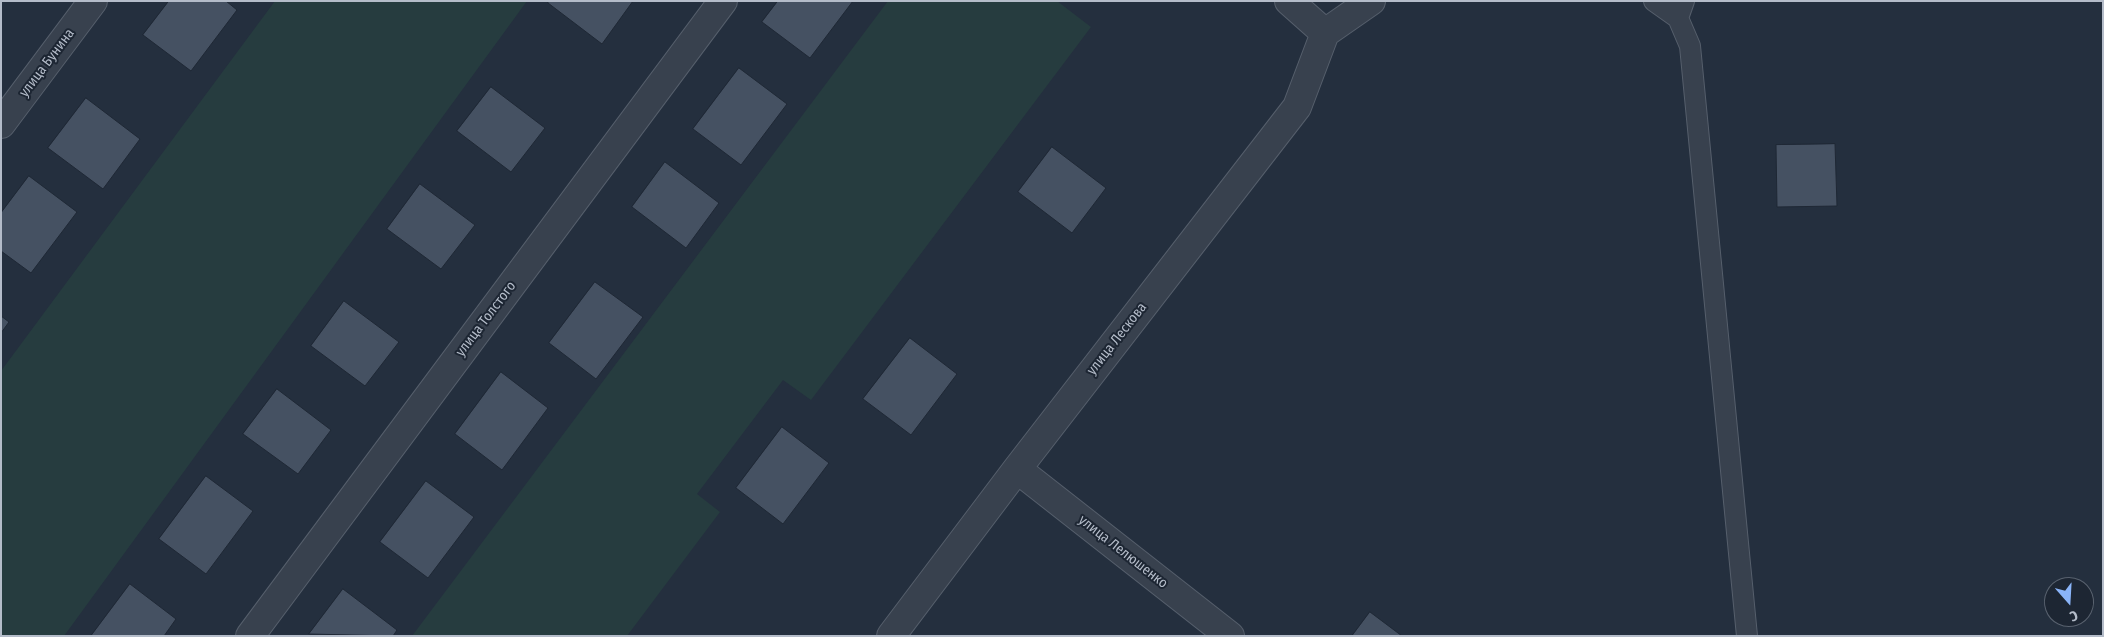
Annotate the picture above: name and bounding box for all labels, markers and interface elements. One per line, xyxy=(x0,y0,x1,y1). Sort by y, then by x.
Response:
street label: улица Бунина xyxy=(16,26,78,100)
street label: улица Толстого xyxy=(452,278,520,360)
street label: улица Лескова xyxy=(1084,300,1150,378)
street label: улица Лелюшенко xyxy=(1075,512,1171,592)
north arrow xyxy=(2044,577,2094,627)
text: С xyxy=(2067,606,2080,625)

